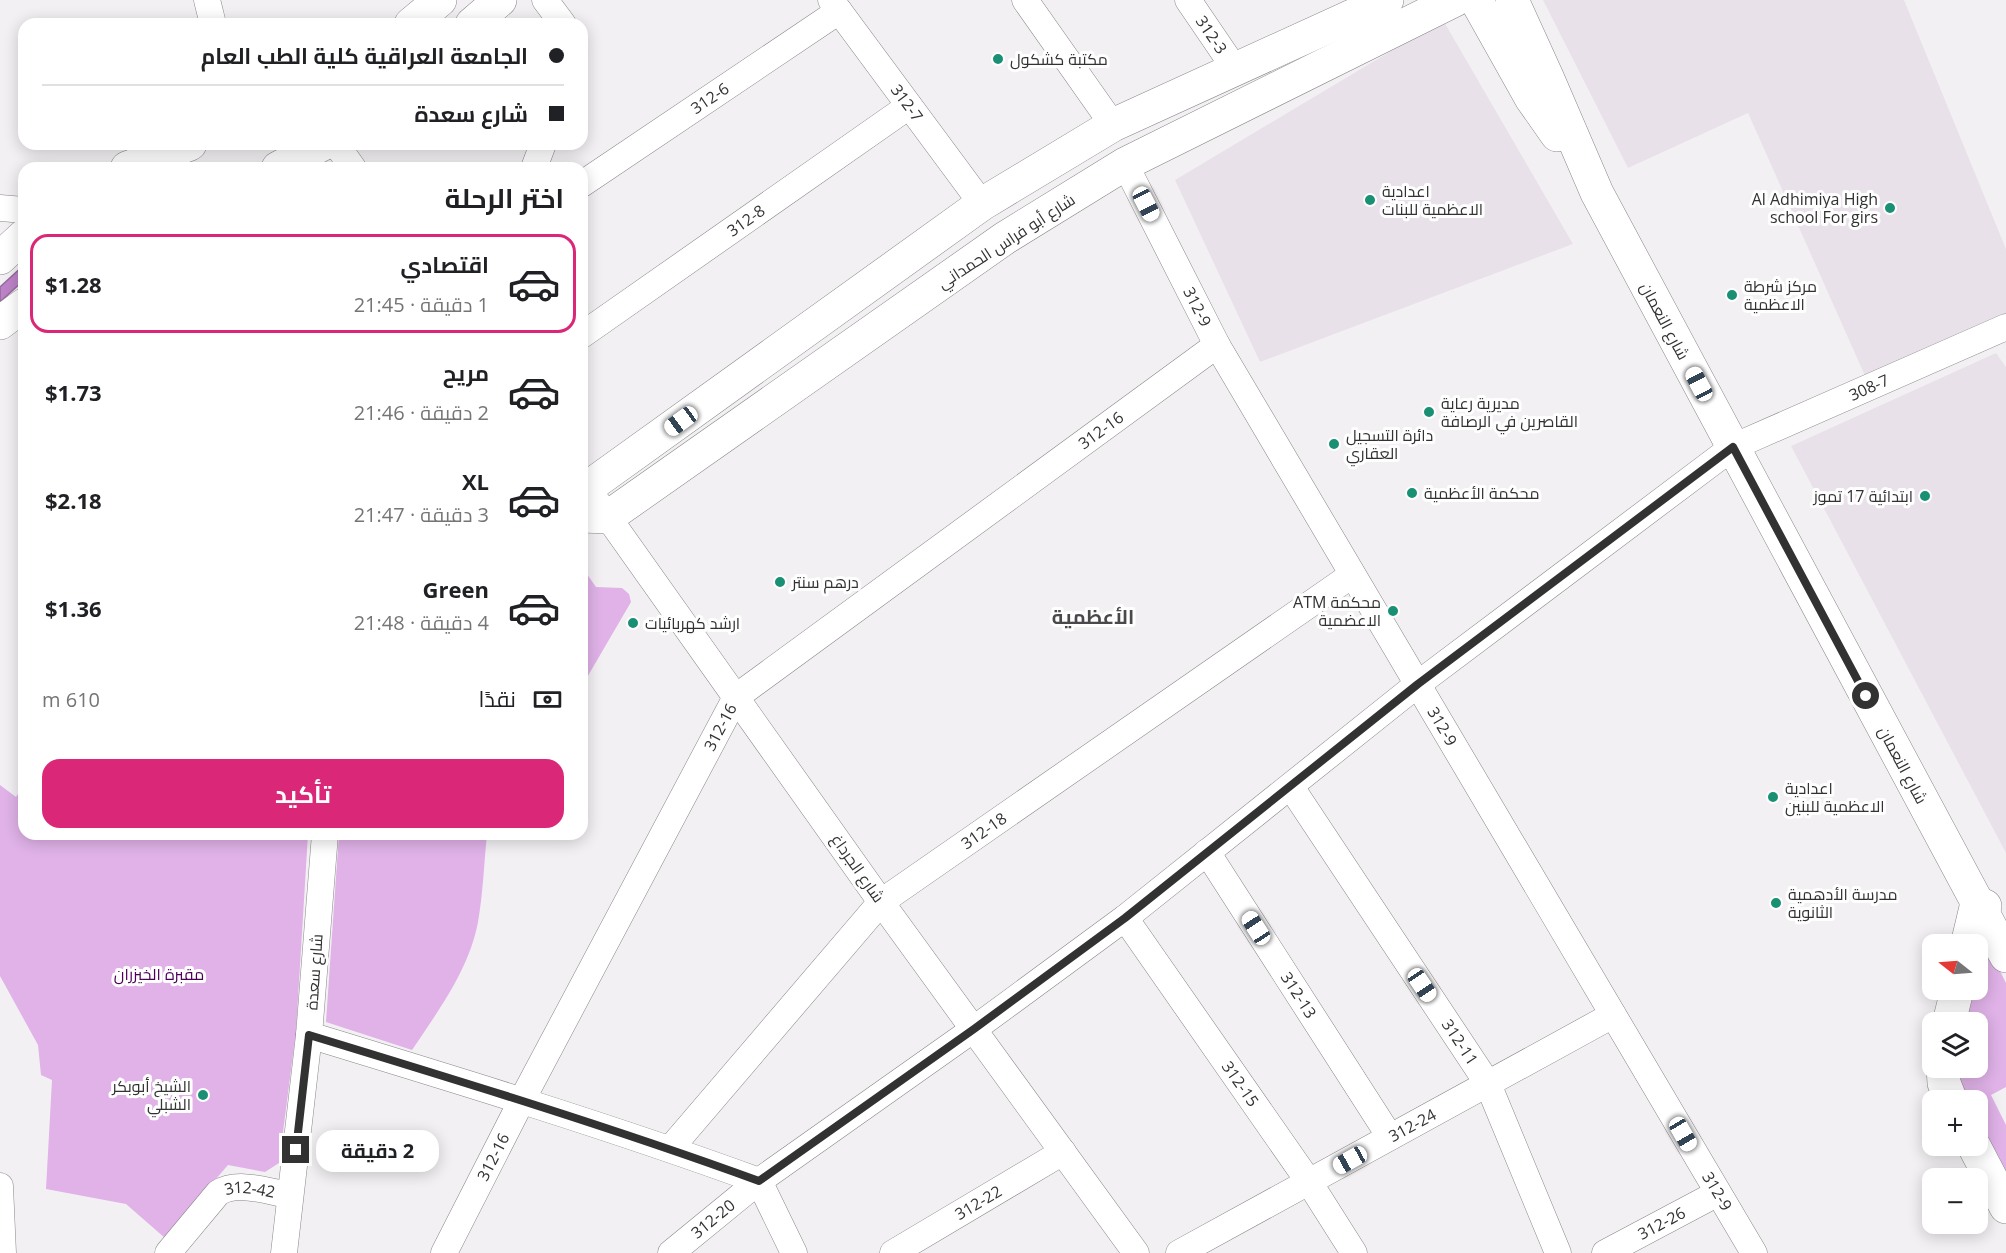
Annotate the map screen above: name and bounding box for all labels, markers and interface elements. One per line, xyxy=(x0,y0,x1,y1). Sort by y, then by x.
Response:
street label: 312-3 xyxy=(1191,11,1232,58)
text: الجامعة العراقية كلية الطب العام xyxy=(201,40,528,70)
place label: مكتبة كشكول xyxy=(1010,48,1108,70)
marker: مكتبة كشكول xyxy=(991,52,1005,66)
street label: 312-6 xyxy=(686,77,733,119)
street label: 312-7 xyxy=(886,80,928,126)
text: شارع سعدة xyxy=(415,98,528,128)
text: اختر الرحلة xyxy=(445,179,564,216)
place label: اعدادية الاعظمية للبنات xyxy=(1382,180,1483,220)
car xyxy=(1130,184,1162,224)
street label: شارع أبو فراس الحمداني xyxy=(933,188,1081,296)
place label: Al Adhimiya High school For girs xyxy=(1752,188,1878,228)
marker: اعدادية الاعظمية للبنات xyxy=(1363,193,1377,207)
street label: 312-8 xyxy=(722,199,769,241)
marker: Al Adhimiya High school For girs xyxy=(1883,201,1897,215)
text: اقتصادي xyxy=(400,249,489,279)
icon: car xyxy=(507,257,561,311)
text: $1.28 xyxy=(45,269,102,299)
place label: مركز شرطة الاعظمية xyxy=(1744,275,1817,315)
street label: شارع النعمان xyxy=(1634,278,1695,364)
street label: 312-9 xyxy=(1178,283,1217,330)
marker: مركز شرطة الاعظمية xyxy=(1725,288,1739,302)
text: 1 دقيقة · 21:45 xyxy=(354,291,489,318)
text: مريح xyxy=(443,357,489,387)
car xyxy=(1683,364,1715,404)
icon: car xyxy=(507,365,561,419)
street label: 308-7 xyxy=(1845,369,1892,406)
text: $1.73 xyxy=(45,377,102,407)
place label: مديرية رعاية القاصرين في الرصافة xyxy=(1441,392,1578,435)
text: 2 دقيقة · 21:46 xyxy=(354,399,489,426)
car xyxy=(661,403,701,439)
marker: مديرية رعاية القاصرين في الرصافة xyxy=(1422,405,1436,419)
street label: 312-16 xyxy=(1074,406,1128,454)
place label: دائرة التسجيل العقاري xyxy=(1346,424,1433,467)
marker: دائرة التسجيل العقاري xyxy=(1327,437,1341,451)
text: XL xyxy=(462,466,489,496)
icon: car xyxy=(507,473,561,527)
place label: محكمة الأعظمية xyxy=(1424,482,1539,504)
text: $2.18 xyxy=(45,485,102,515)
place label: ابتدائية 17 تموز xyxy=(1812,485,1913,507)
marker: محكمة الأعظمية xyxy=(1405,486,1419,500)
marker: ابتدائية 17 تموز xyxy=(1918,489,1932,503)
text: 3 دقيقة · 21:47 xyxy=(354,501,489,528)
place label: درهم سنتر xyxy=(791,571,859,594)
text: Green xyxy=(423,574,489,604)
marker: درهم سنتر xyxy=(773,575,787,589)
icon: car xyxy=(507,581,561,635)
place label: ATM محكمة الاعضمية xyxy=(1293,591,1381,631)
text: $1.36 xyxy=(45,593,102,623)
district label: الأعظمية xyxy=(1052,603,1134,630)
marker: ATM محكمة الاعضمية xyxy=(1386,604,1400,618)
text: 4 دقيقة · 21:48 xyxy=(354,609,489,636)
place label: ارشد كهربائيات xyxy=(645,612,740,634)
marker: ارشد كهربائيات xyxy=(626,616,640,630)
route start xyxy=(1852,682,1879,709)
text: نقدًا xyxy=(478,683,516,713)
icon: cash xyxy=(531,683,564,716)
text: 610 m xyxy=(42,686,100,713)
street label: 312-16 xyxy=(698,699,742,755)
street label: 312-9 xyxy=(1422,703,1463,750)
street label: شارع النعمان xyxy=(1872,722,1933,808)
button: تأكيد xyxy=(42,759,564,828)
place label: اعدادية الاعظمية للبنين xyxy=(1785,777,1885,817)
marker: اعدادية الاعظمية للبنين xyxy=(1766,790,1780,804)
street label: 312-18 xyxy=(957,807,1011,854)
street label: شارع الجرداغ xyxy=(825,829,890,907)
place label: مدرسة الأدهمية الثانوية xyxy=(1788,883,1898,923)
marker: مدرسة الأدهمية الثانوية xyxy=(1769,896,1783,910)
car xyxy=(1239,908,1273,948)
street label: شارع سعدة xyxy=(300,933,329,1011)
north arrow xyxy=(1922,934,1988,1000)
map controls xyxy=(1922,934,1988,1234)
park label: مقبرة الخيزران xyxy=(114,963,204,985)
car xyxy=(1404,965,1440,1005)
street label: 312-13 xyxy=(1276,968,1322,1022)
button: layers xyxy=(1922,1012,1988,1078)
street label: 312-11 xyxy=(1437,1015,1483,1069)
street label: 312-15 xyxy=(1217,1057,1264,1111)
place label: الشيخ أبوبكر الشبلي xyxy=(111,1075,191,1118)
marker: الشيخ أبوبكر الشبلي xyxy=(196,1088,210,1102)
button: + xyxy=(1922,1090,1988,1156)
street label: 312-24 xyxy=(1385,1103,1440,1147)
car xyxy=(1666,1114,1700,1154)
callout: 2 دقيقة xyxy=(317,1129,440,1171)
street label: 312-16 xyxy=(472,1129,514,1184)
route end xyxy=(282,1136,309,1163)
text: 2 دقيقة xyxy=(341,1137,414,1164)
car xyxy=(1330,1143,1370,1177)
street label: 312-9 xyxy=(1697,1167,1737,1215)
button: − xyxy=(1922,1168,1988,1234)
street label: 312-42 xyxy=(222,1176,277,1203)
street label: 312-22 xyxy=(951,1180,1006,1225)
street label: 312-20 xyxy=(686,1194,739,1243)
street label: 312-26 xyxy=(1634,1201,1689,1245)

